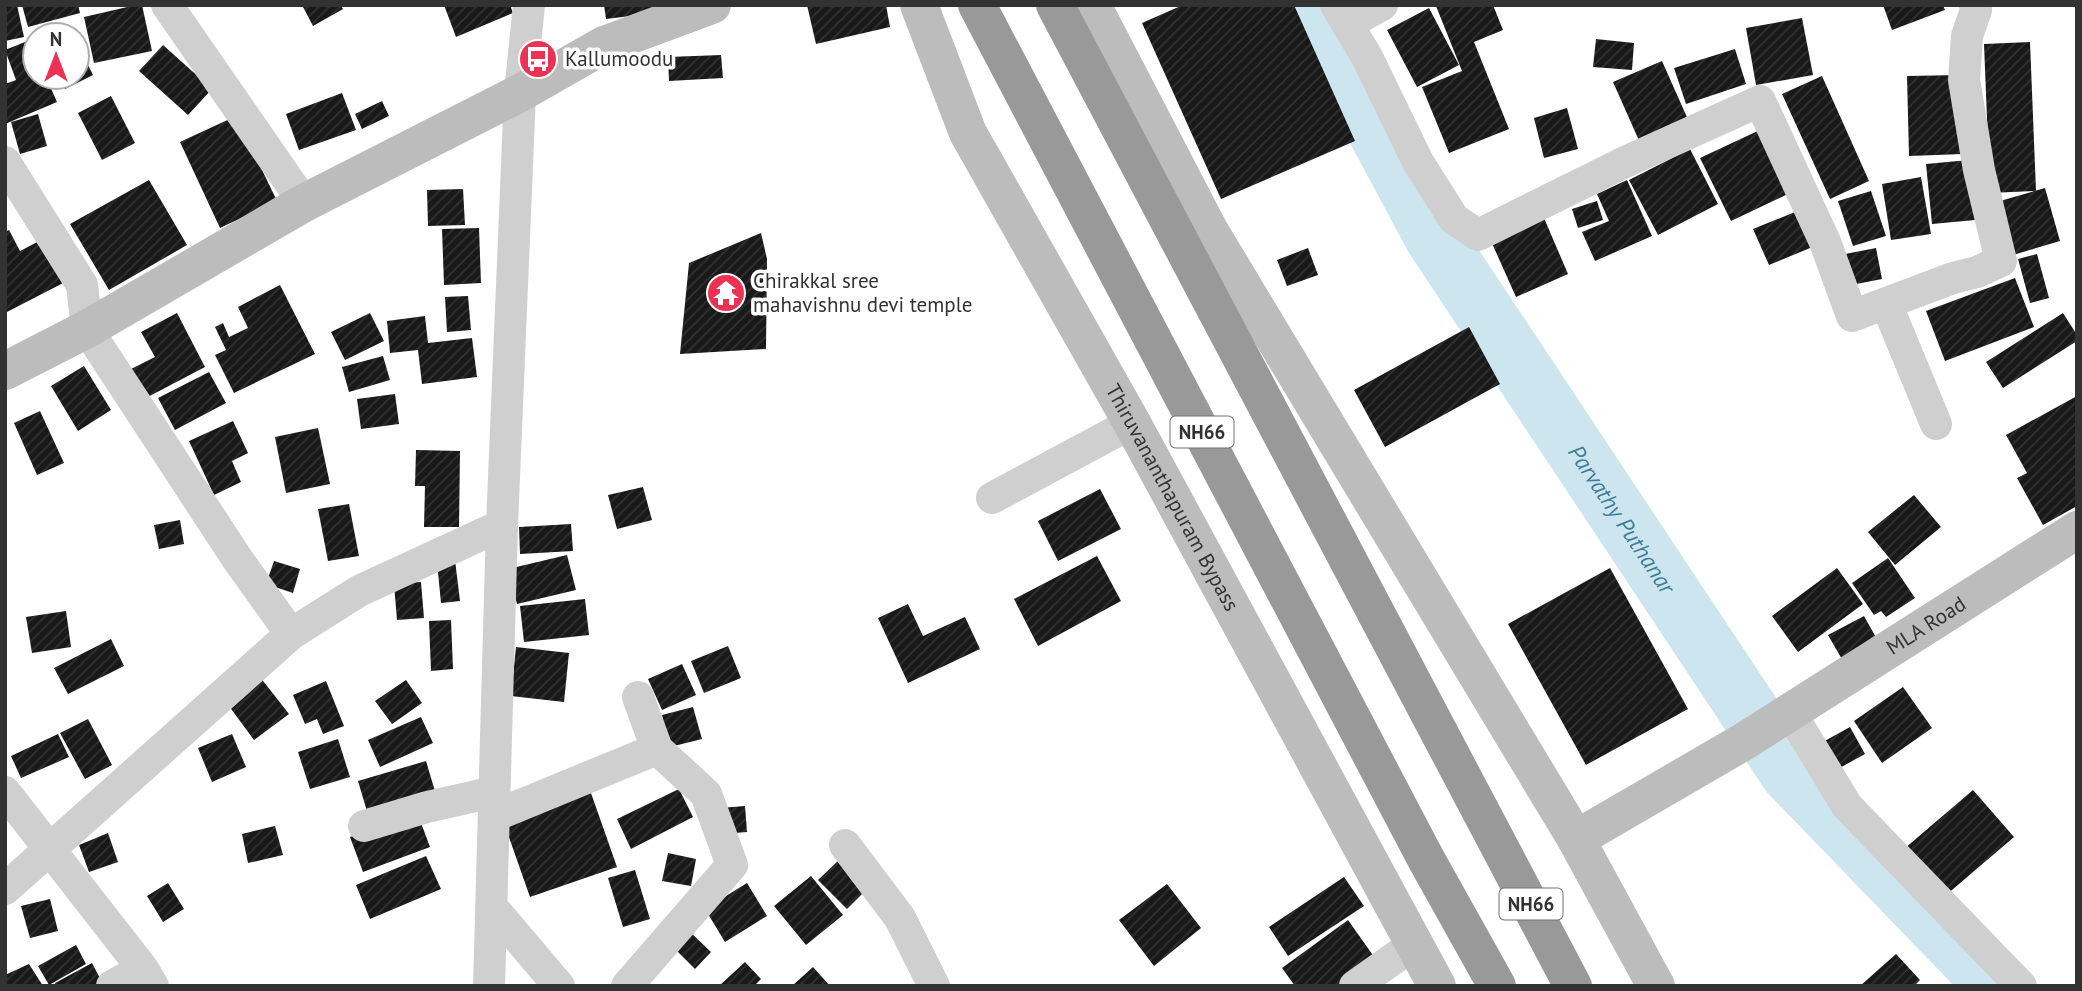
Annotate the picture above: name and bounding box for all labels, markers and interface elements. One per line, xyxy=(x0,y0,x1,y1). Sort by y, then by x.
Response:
north arrow xyxy=(21,21,91,91)
text: N xyxy=(50,27,62,51)
bus stop icon: Kallumoodu xyxy=(517,38,559,80)
place label: Kallumoodu xyxy=(565,45,673,72)
place label: Chirakkal sree mahavishnu devi temple xyxy=(753,267,973,318)
temple icon: Chirakkal sree mahavishnu devi temple xyxy=(705,272,747,314)
street label: Thiruvananthapuram Bypass xyxy=(1100,379,1245,616)
road number: NH66 xyxy=(1170,416,1234,448)
water label: Parvathy Puthanar xyxy=(1562,439,1683,600)
street label: MLA Road xyxy=(1881,590,1971,661)
road number: NH66 xyxy=(1500,888,1562,920)

